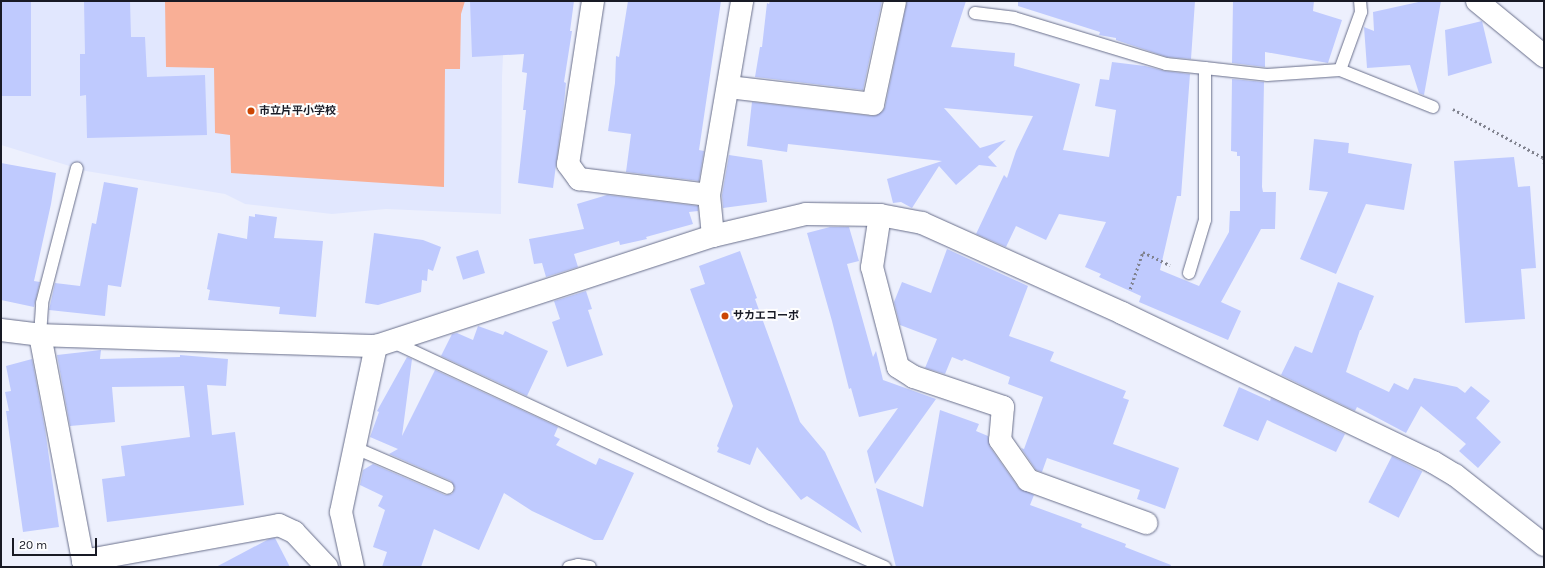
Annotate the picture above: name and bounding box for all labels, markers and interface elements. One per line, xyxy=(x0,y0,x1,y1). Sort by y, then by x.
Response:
place label: 市立片平小学校 xyxy=(259,104,336,118)
marker: 市立片平小学校 xyxy=(246,106,256,116)
place label: サカエコーポ xyxy=(733,309,799,323)
marker: サカエコーポ xyxy=(720,311,730,321)
scale bar xyxy=(14,530,99,556)
text: 20 m xyxy=(19,538,47,552)

